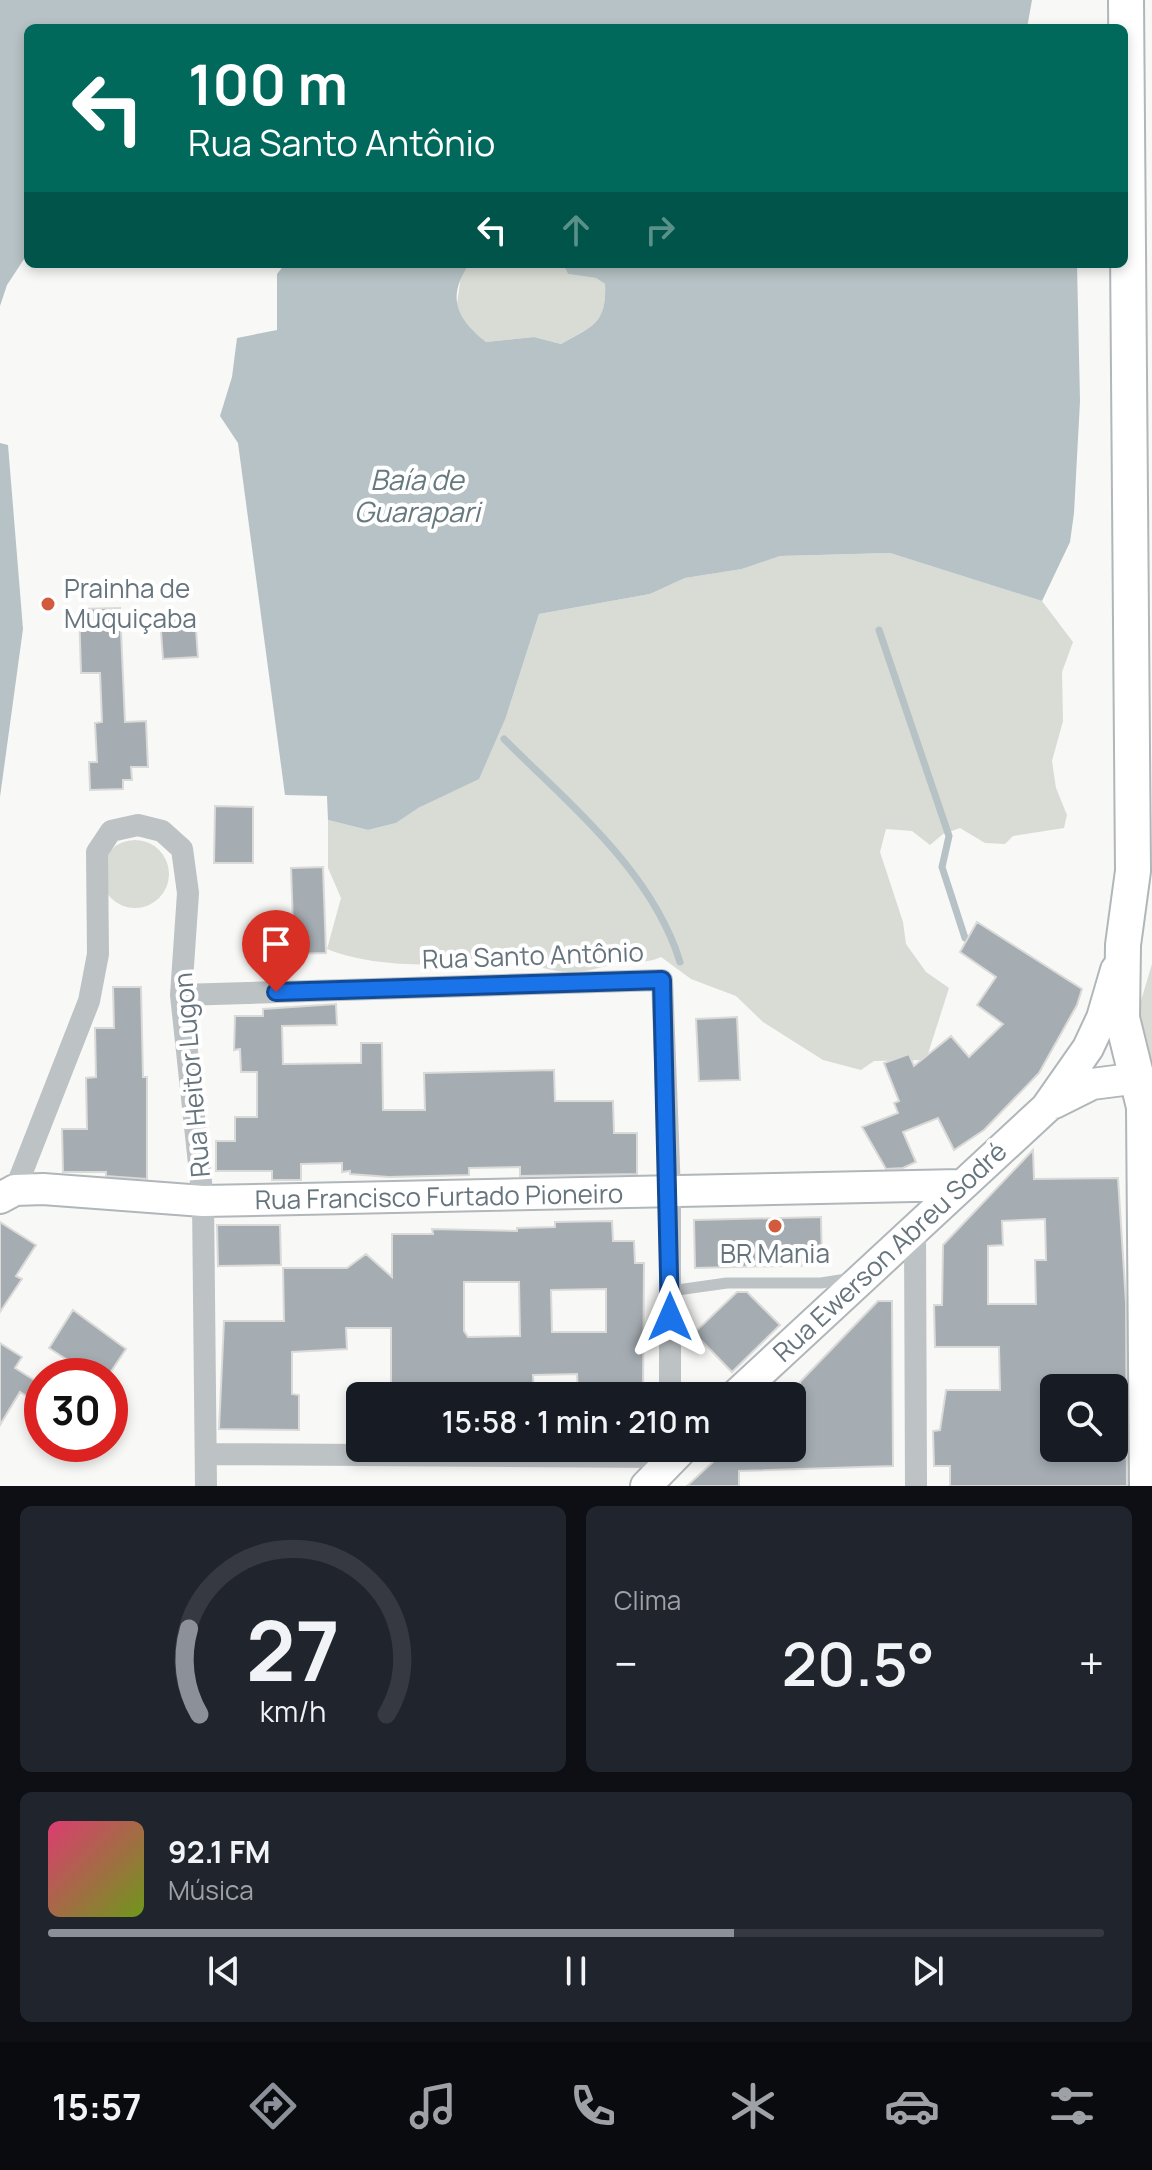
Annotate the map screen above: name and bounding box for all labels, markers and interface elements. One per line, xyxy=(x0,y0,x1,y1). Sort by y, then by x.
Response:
text: 100 m xyxy=(188,45,348,122)
icon: left xyxy=(56,56,160,160)
text: Rua Santo Antônio xyxy=(188,118,495,167)
icon: left xyxy=(470,208,514,252)
icon: ahead xyxy=(554,208,598,252)
icon: right xyxy=(638,208,682,252)
water label: Baía de Guarapari xyxy=(354,460,483,530)
place label: Prainha de Muquiçaba xyxy=(64,570,197,636)
marker: Prainha de Muquiçaba xyxy=(39,595,57,613)
pin xyxy=(242,910,310,992)
icon: arrive xyxy=(254,922,298,966)
street label: Rua Santo Antônio xyxy=(421,933,645,977)
street label: Rua Heitor Lugon xyxy=(164,971,218,1179)
street label: Rua Ewerson Abreu Sodré xyxy=(765,1133,1014,1369)
street label: Rua Francisco Furtado Pioneiro xyxy=(254,1175,624,1217)
marker: BR Mania xyxy=(766,1217,784,1235)
place label: BR Mania xyxy=(720,1235,830,1271)
position arrow xyxy=(628,1275,712,1359)
speed limit sign: 30 xyxy=(24,1358,128,1462)
map controls xyxy=(1040,1374,1128,1462)
button: search xyxy=(1040,1374,1128,1462)
text: 15:58 · 1 min · 210 m xyxy=(442,1401,710,1442)
text: Clima xyxy=(614,1582,681,1618)
text: 27 xyxy=(246,1592,340,1706)
text: 20.5° xyxy=(782,1622,935,1704)
text: − xyxy=(614,1633,638,1693)
text: + xyxy=(1079,1633,1104,1693)
text: km/h xyxy=(260,1692,326,1731)
text: 92.1 FM xyxy=(168,1831,271,1872)
text: Música xyxy=(168,1872,254,1908)
icon: previous xyxy=(202,1949,246,1993)
icon: pause xyxy=(554,1949,598,1993)
icon: next xyxy=(906,1949,950,1993)
icon: directions xyxy=(245,2078,301,2134)
icon: music xyxy=(405,2078,461,2134)
icon: phone xyxy=(565,2078,621,2134)
icon: climate xyxy=(725,2078,781,2134)
icon: car xyxy=(884,2078,940,2134)
icon: filters xyxy=(1044,2078,1100,2134)
text: 15:57 xyxy=(52,2082,141,2131)

